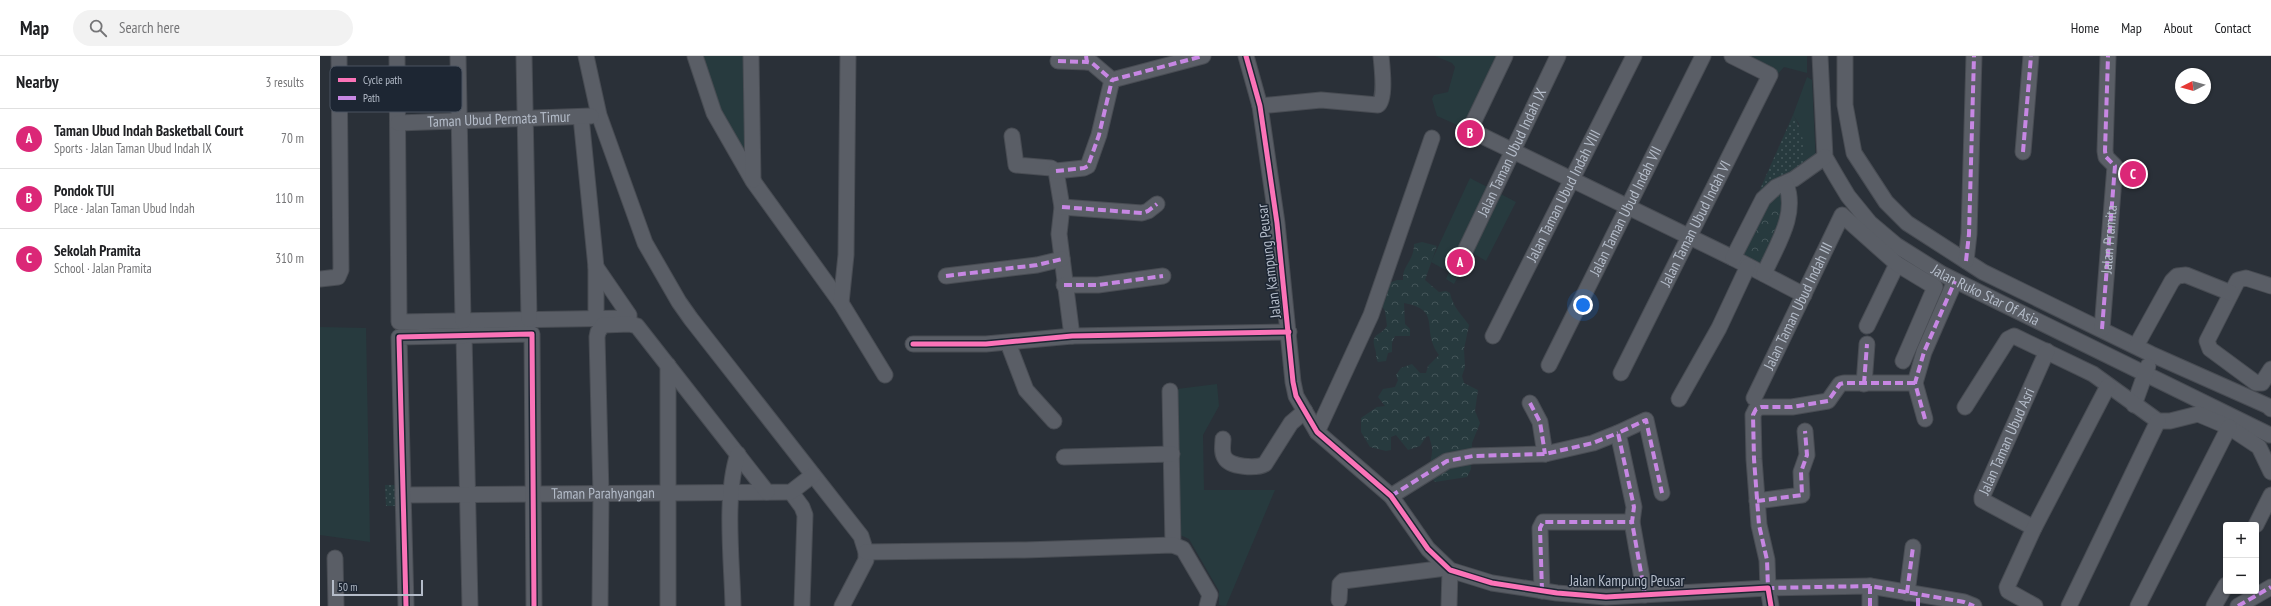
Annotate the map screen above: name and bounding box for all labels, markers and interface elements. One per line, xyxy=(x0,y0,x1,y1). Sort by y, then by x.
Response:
search box xyxy=(73,10,353,46)
text: Map xyxy=(20,16,49,40)
icon: search xyxy=(87,17,109,39)
text: Search here xyxy=(119,18,180,37)
text: Home xyxy=(2071,19,2099,37)
text: Map xyxy=(2121,19,2142,37)
text: About xyxy=(2164,19,2193,37)
text: Contact xyxy=(2215,19,2251,37)
legend xyxy=(330,66,462,112)
north arrow xyxy=(2175,68,2211,104)
text: Nearby xyxy=(16,71,59,93)
text: Cycle path xyxy=(363,73,402,87)
text: 3 results xyxy=(265,74,304,91)
street label: Jalan Taman Ubud Indah IX xyxy=(1473,85,1550,220)
text: Path xyxy=(363,91,380,105)
street label: Taman Ubud Permata Timur xyxy=(427,107,572,131)
pin: B xyxy=(1457,118,1483,148)
text: Taman Ubud Indah Basketball Court xyxy=(54,121,243,140)
street label: Jalan Taman Ubud Indah VIII xyxy=(1521,126,1604,266)
text: A xyxy=(26,130,32,147)
text: 70 m xyxy=(281,130,304,147)
text: Sports · Jalan Taman Ubud Indah IX xyxy=(54,140,212,157)
street label: Jalan Taman Ubud Indah VII xyxy=(1585,143,1665,280)
street label: Jalan Taman Ubud Indah VI xyxy=(1655,157,1735,291)
pin: C xyxy=(2120,159,2146,189)
text: Pondok TUI xyxy=(54,181,114,200)
text: B xyxy=(26,190,32,207)
text: 110 m xyxy=(275,190,304,207)
text: Place · Jalan Taman Ubud Indah xyxy=(54,200,195,217)
street label: Jalan Kampung Peusar xyxy=(1252,202,1285,320)
street label: Jalan Pramita xyxy=(2096,204,2121,275)
street label: Jalan Taman Ubud Indah III xyxy=(1759,239,1836,374)
text: Sekolah Pramita xyxy=(54,241,141,260)
pin: A xyxy=(1447,247,1473,277)
text: C xyxy=(26,250,32,267)
text: 310 m xyxy=(275,250,304,267)
street label: Jalan Ruko Star Of Asia xyxy=(1927,259,2043,329)
text: School · Jalan Pramita xyxy=(54,260,152,277)
your location xyxy=(1573,295,1593,315)
street label: Jalan Taman Ubud Asri xyxy=(1974,385,2038,499)
street label: Taman Parahyangan xyxy=(551,483,655,503)
map controls xyxy=(2223,522,2259,594)
button: + xyxy=(2223,522,2259,558)
button: − xyxy=(2223,558,2259,594)
street label: Jalan Kampung Peusar xyxy=(1568,571,1685,590)
scale bar xyxy=(332,578,423,597)
text: 50 m xyxy=(338,580,357,594)

